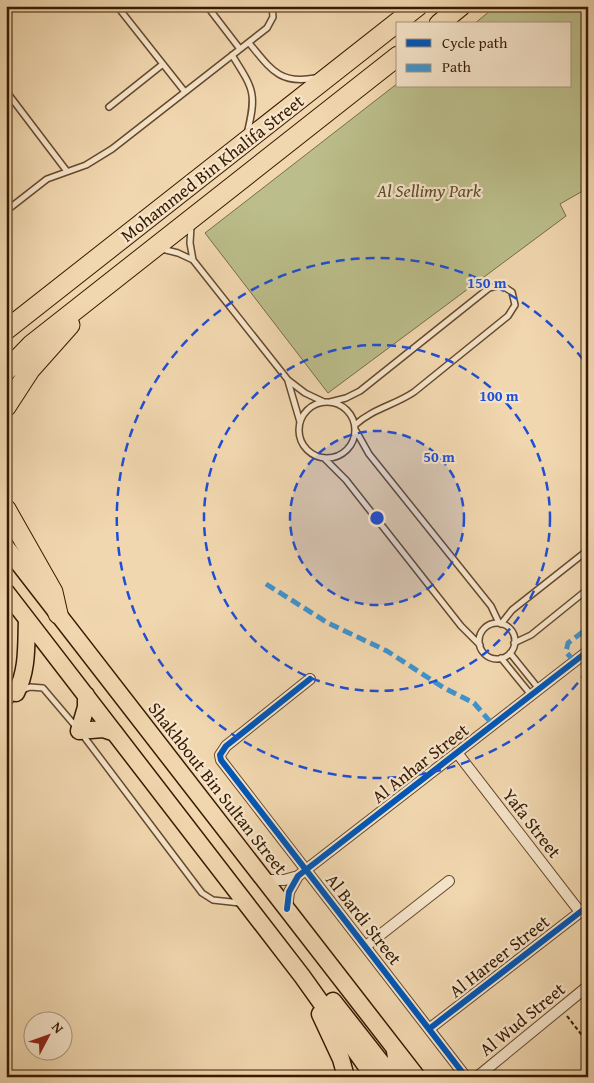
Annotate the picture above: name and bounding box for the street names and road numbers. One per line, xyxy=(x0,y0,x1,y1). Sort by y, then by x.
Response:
street label: Mohammed Bin Khalifa Street xyxy=(114,87,310,248)
street label: Shakhbout Bin Sultan Street xyxy=(142,696,294,881)
street label: Al Anhar Street xyxy=(366,716,475,810)
street label: Yafa Street xyxy=(496,782,568,864)
street label: Al Bardi Street xyxy=(319,867,409,971)
street label: Al Hareer Street xyxy=(443,908,556,1004)
street label: Al Wud Street xyxy=(473,975,571,1062)

